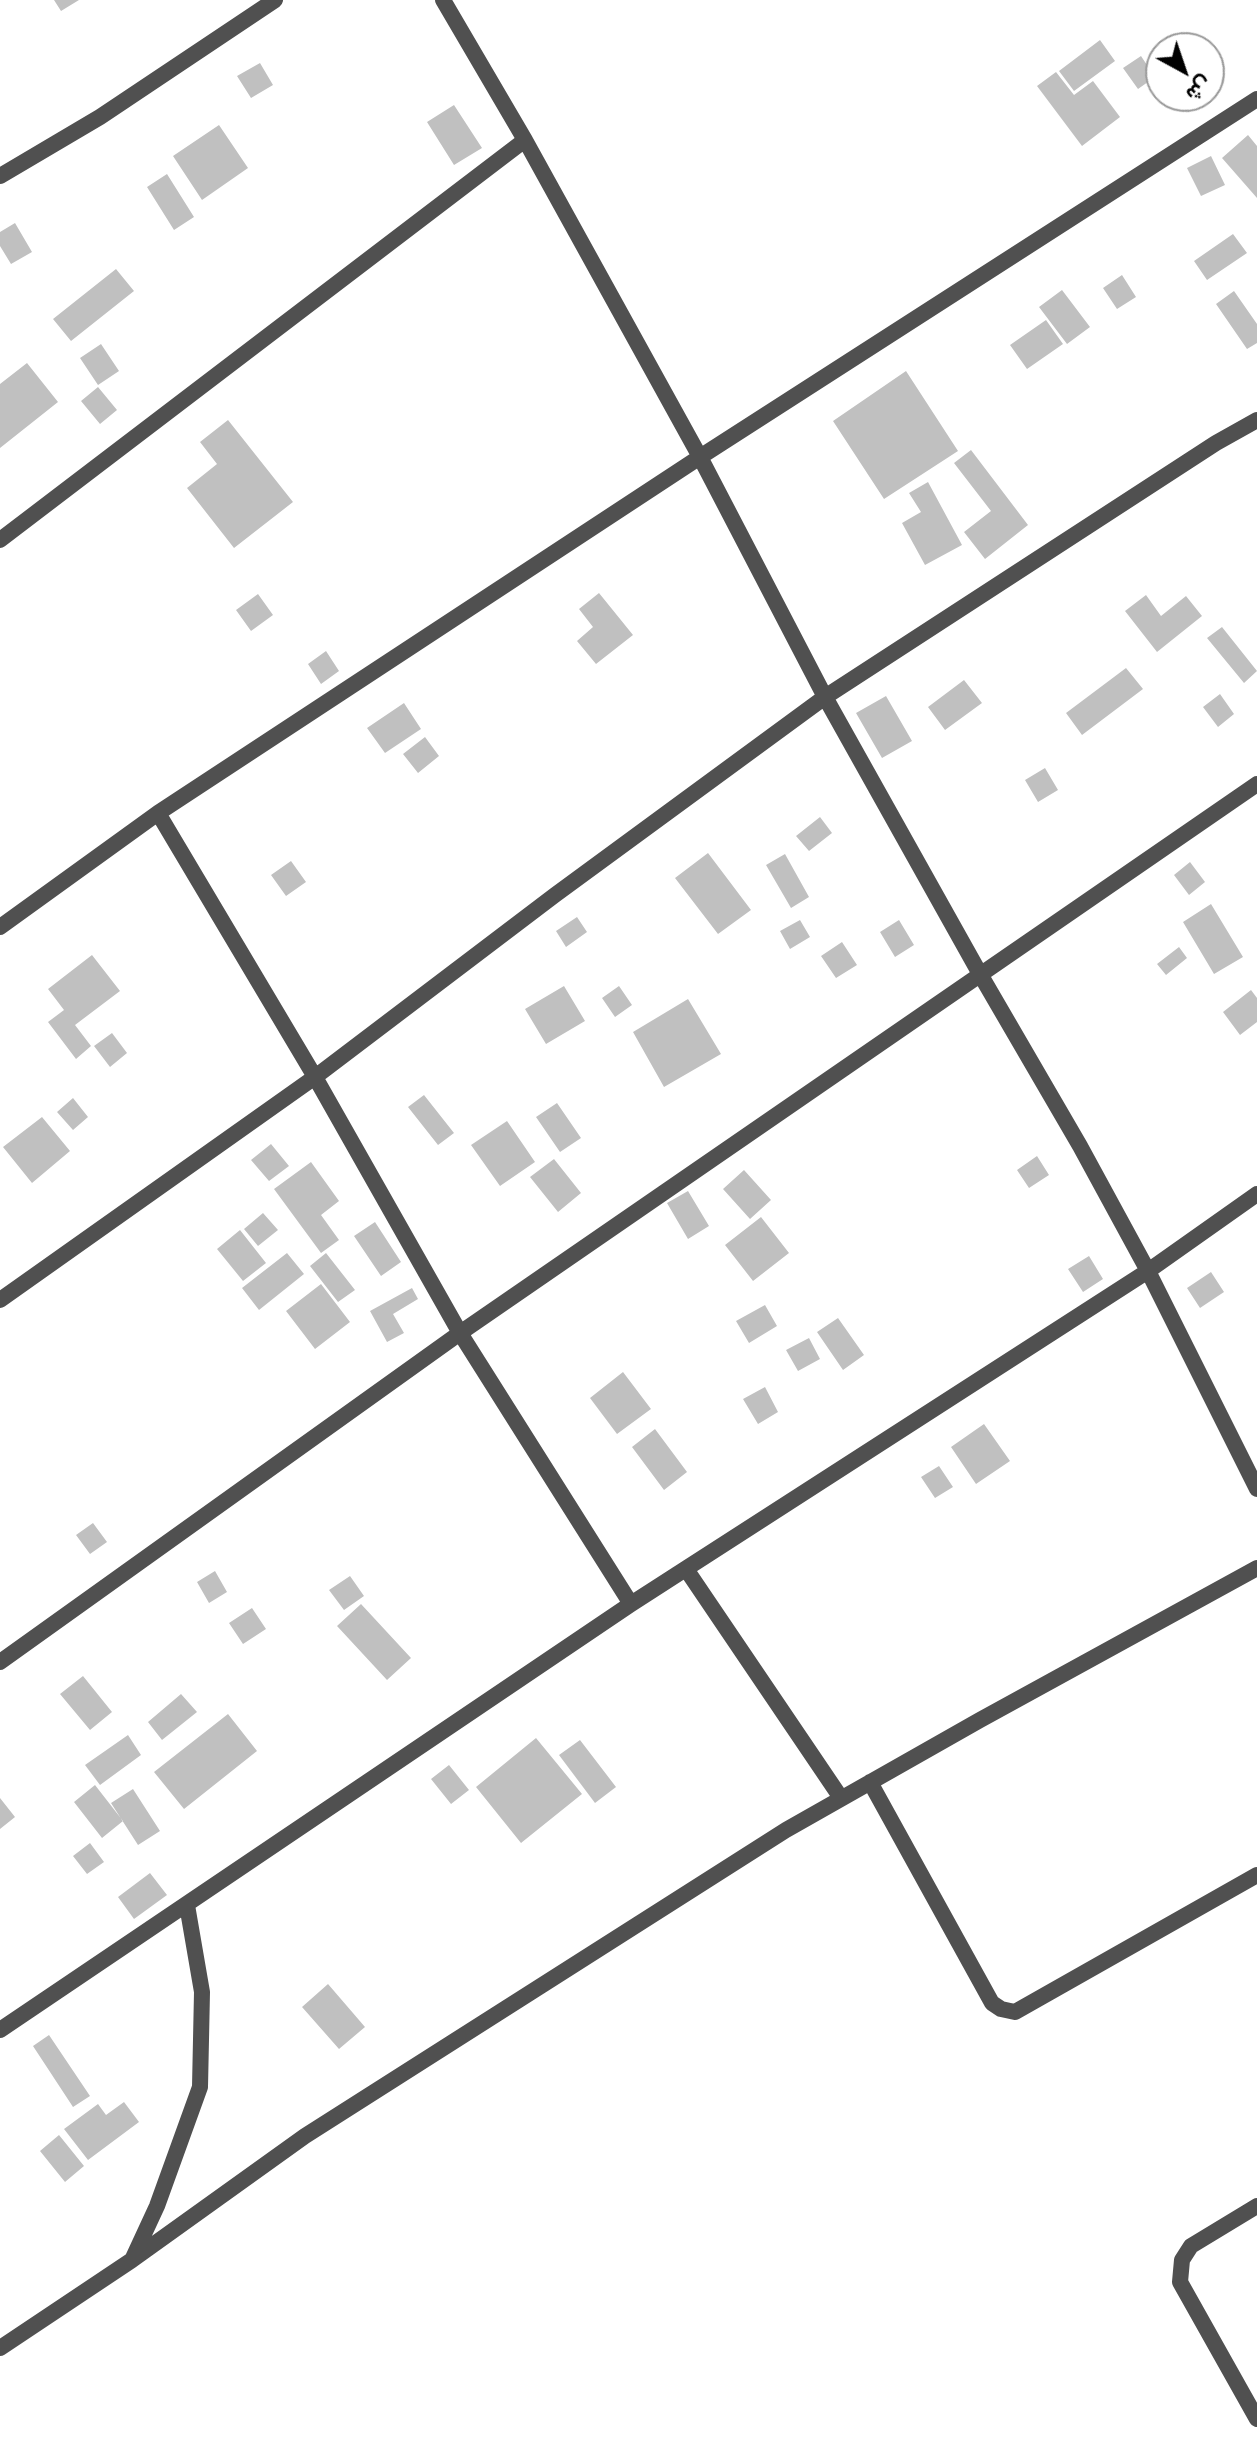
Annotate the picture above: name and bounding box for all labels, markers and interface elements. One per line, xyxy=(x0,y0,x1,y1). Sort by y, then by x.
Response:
north arrow xyxy=(1145,32,1225,112)
text: ش xyxy=(1181,71,1218,107)

